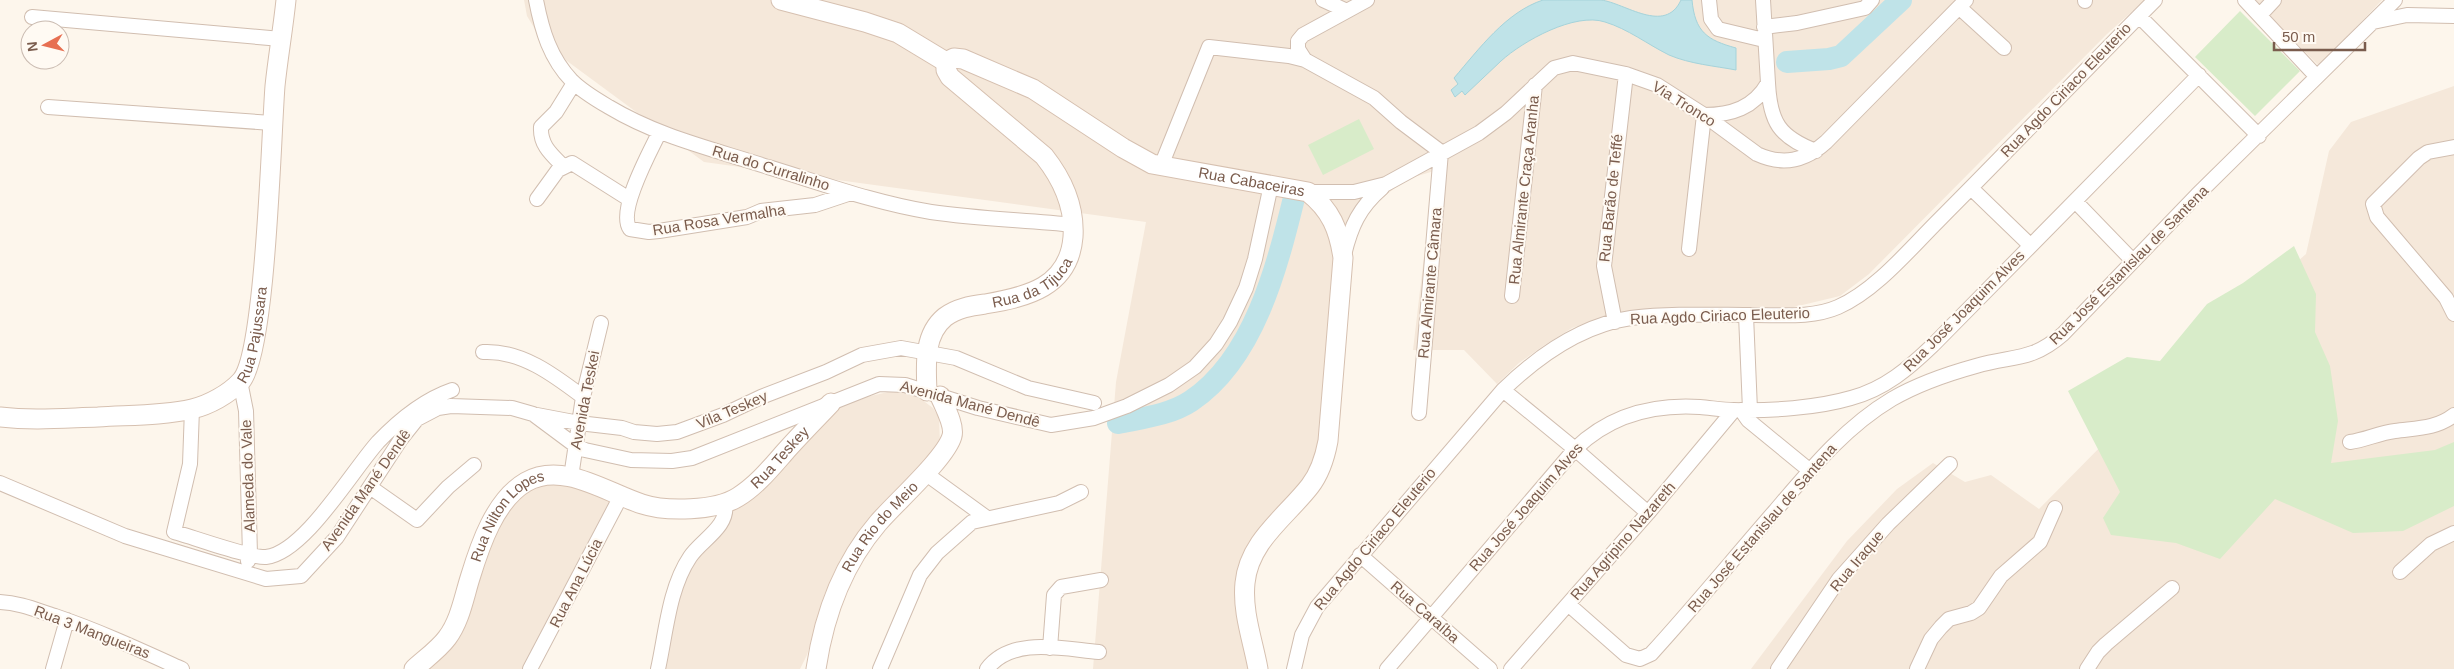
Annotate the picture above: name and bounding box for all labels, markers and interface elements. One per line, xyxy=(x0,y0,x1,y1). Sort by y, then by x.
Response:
street label: Rua Agdo Ciriaco Eleuterio xyxy=(1997,19,2134,160)
north arrow xyxy=(20,20,70,70)
scale bar xyxy=(2274,20,2365,52)
text: 50 m xyxy=(2282,28,2315,45)
text: N xyxy=(24,41,41,53)
street label: Via Tronco xyxy=(1649,77,1719,130)
street label: Rua Almirante Craça Aranha xyxy=(1505,94,1542,285)
street label: Rua Barão de Teffé xyxy=(1595,133,1626,263)
street label: Rua do Curralinho xyxy=(710,142,832,193)
street label: Rua Cabaceiras xyxy=(1197,163,1306,199)
street label: Rua José Estanislau de Santena xyxy=(2046,181,2212,348)
street label: Rua Rosa Vermalha xyxy=(651,201,787,238)
street label: Rua Almirante Câmara xyxy=(1414,206,1445,359)
street label: Rua José Joaquim Alves xyxy=(1900,247,2028,375)
street label: Rua da Tijuca xyxy=(991,254,1076,311)
street label: Rua Pajussara xyxy=(233,285,270,386)
street label: Rua Agdo Ciriaco Eleuterio xyxy=(1630,304,1810,327)
street label: Avenida Teskei xyxy=(567,349,602,451)
street label: Avenida Mané Dendê xyxy=(898,377,1042,430)
street label: Vila Teskey xyxy=(694,387,770,432)
street label: Alameda do Vale xyxy=(237,419,258,533)
street label: Rua Teskey xyxy=(747,422,812,492)
street label: Avenida Mané Dendê xyxy=(317,426,414,554)
street label: Rua José Joaquim Alves xyxy=(1465,439,1586,574)
street label: Rua José Estanislau de Santena xyxy=(1684,439,1840,615)
street label: Rua Agdo Ciriaco Eleuterio xyxy=(1310,464,1439,613)
street label: Rua Nilton Lopes xyxy=(467,467,546,564)
street label: Rua Rio do Meio xyxy=(838,478,921,575)
street label: Rua Agripino Nazareth xyxy=(1567,478,1679,603)
street label: Rua Iraque xyxy=(1826,527,1887,595)
street label: Rua Ana Lúcia xyxy=(546,535,606,630)
street label: Rua Caraíba xyxy=(1388,577,1463,646)
street label: Rua 3 Mangueiras xyxy=(32,602,152,661)

